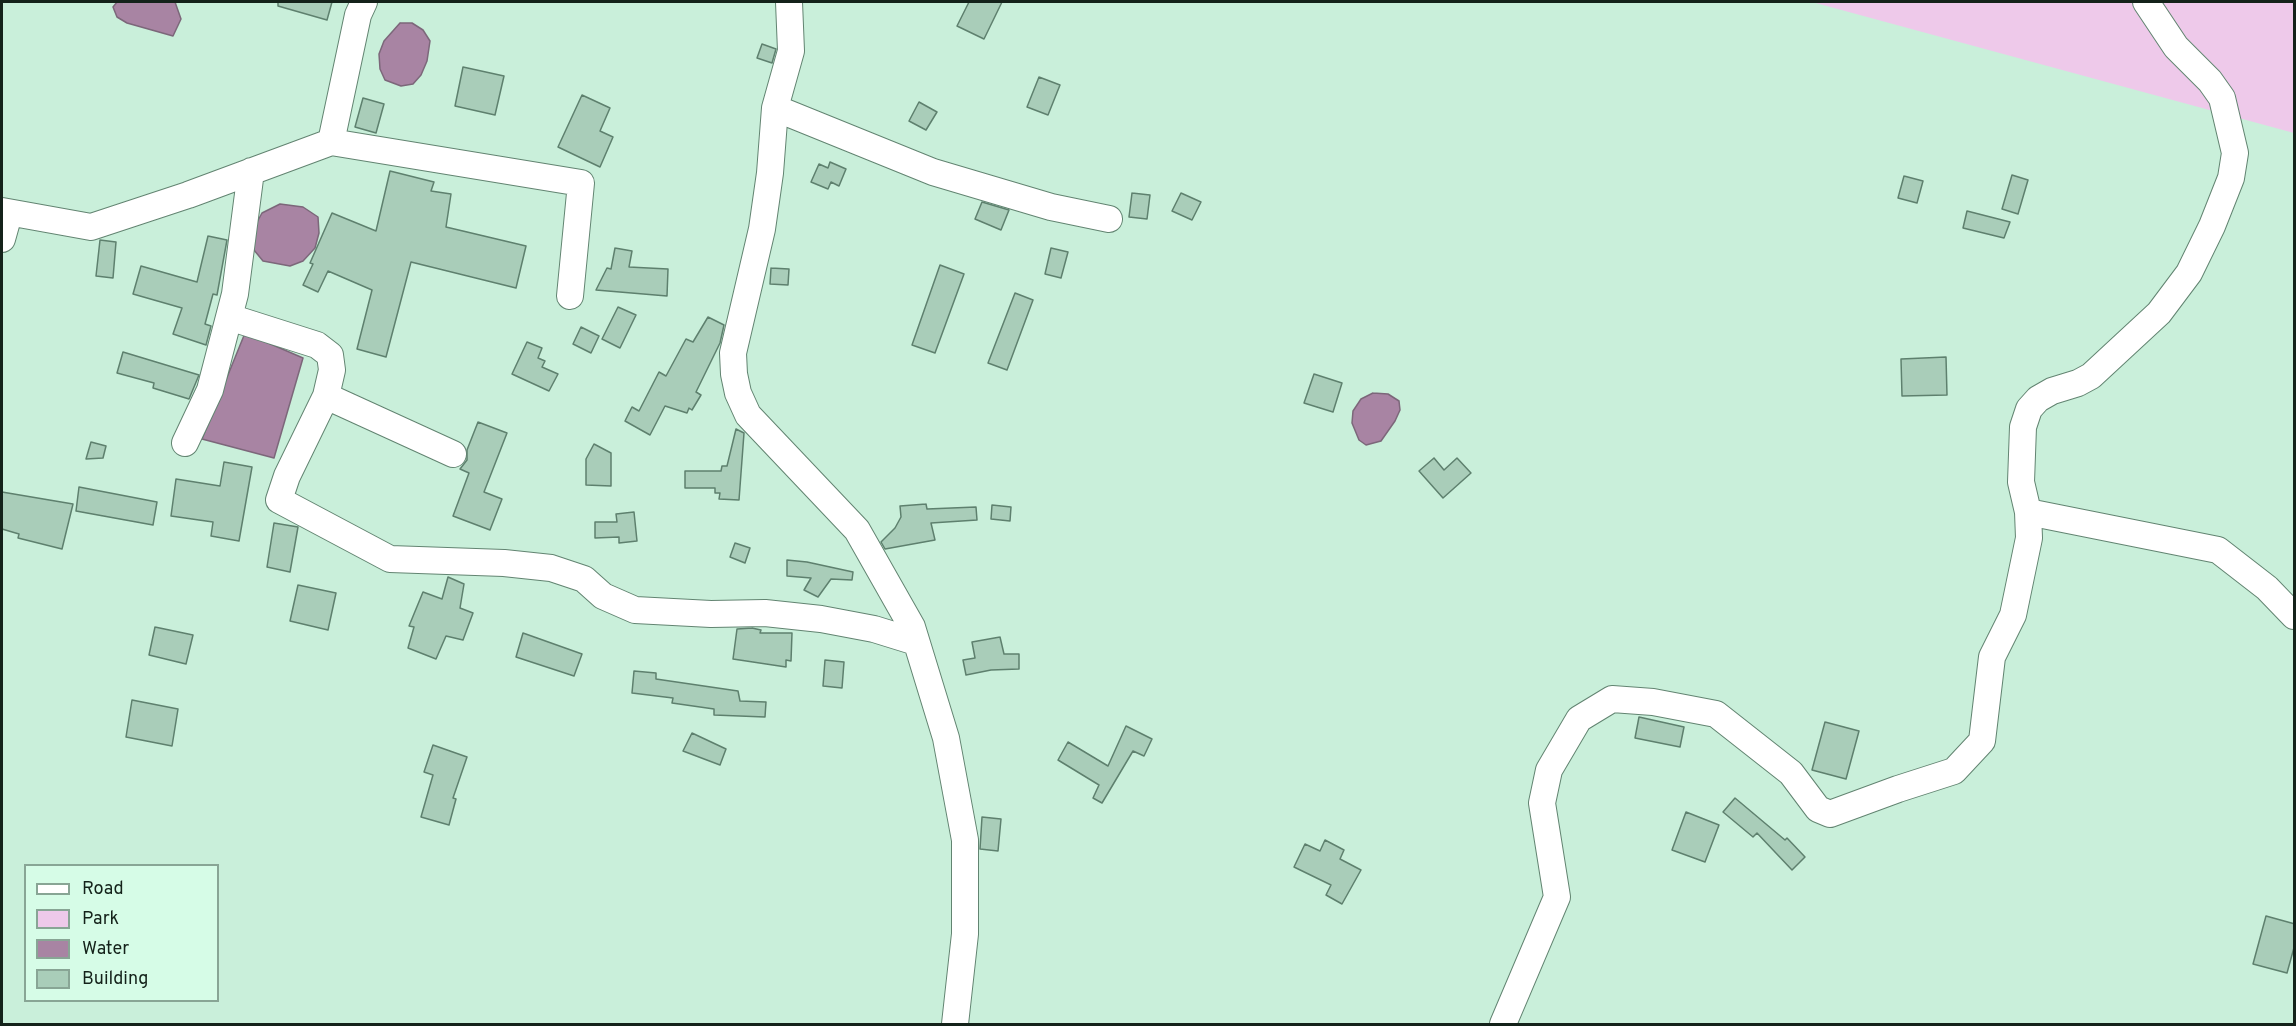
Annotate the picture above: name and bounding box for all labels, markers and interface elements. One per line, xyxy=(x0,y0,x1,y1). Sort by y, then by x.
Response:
legend xyxy=(24,864,219,1002)
text: Road xyxy=(82,878,124,901)
text: Park xyxy=(82,908,119,931)
text: Water xyxy=(82,938,129,961)
text: Building xyxy=(82,968,148,991)

